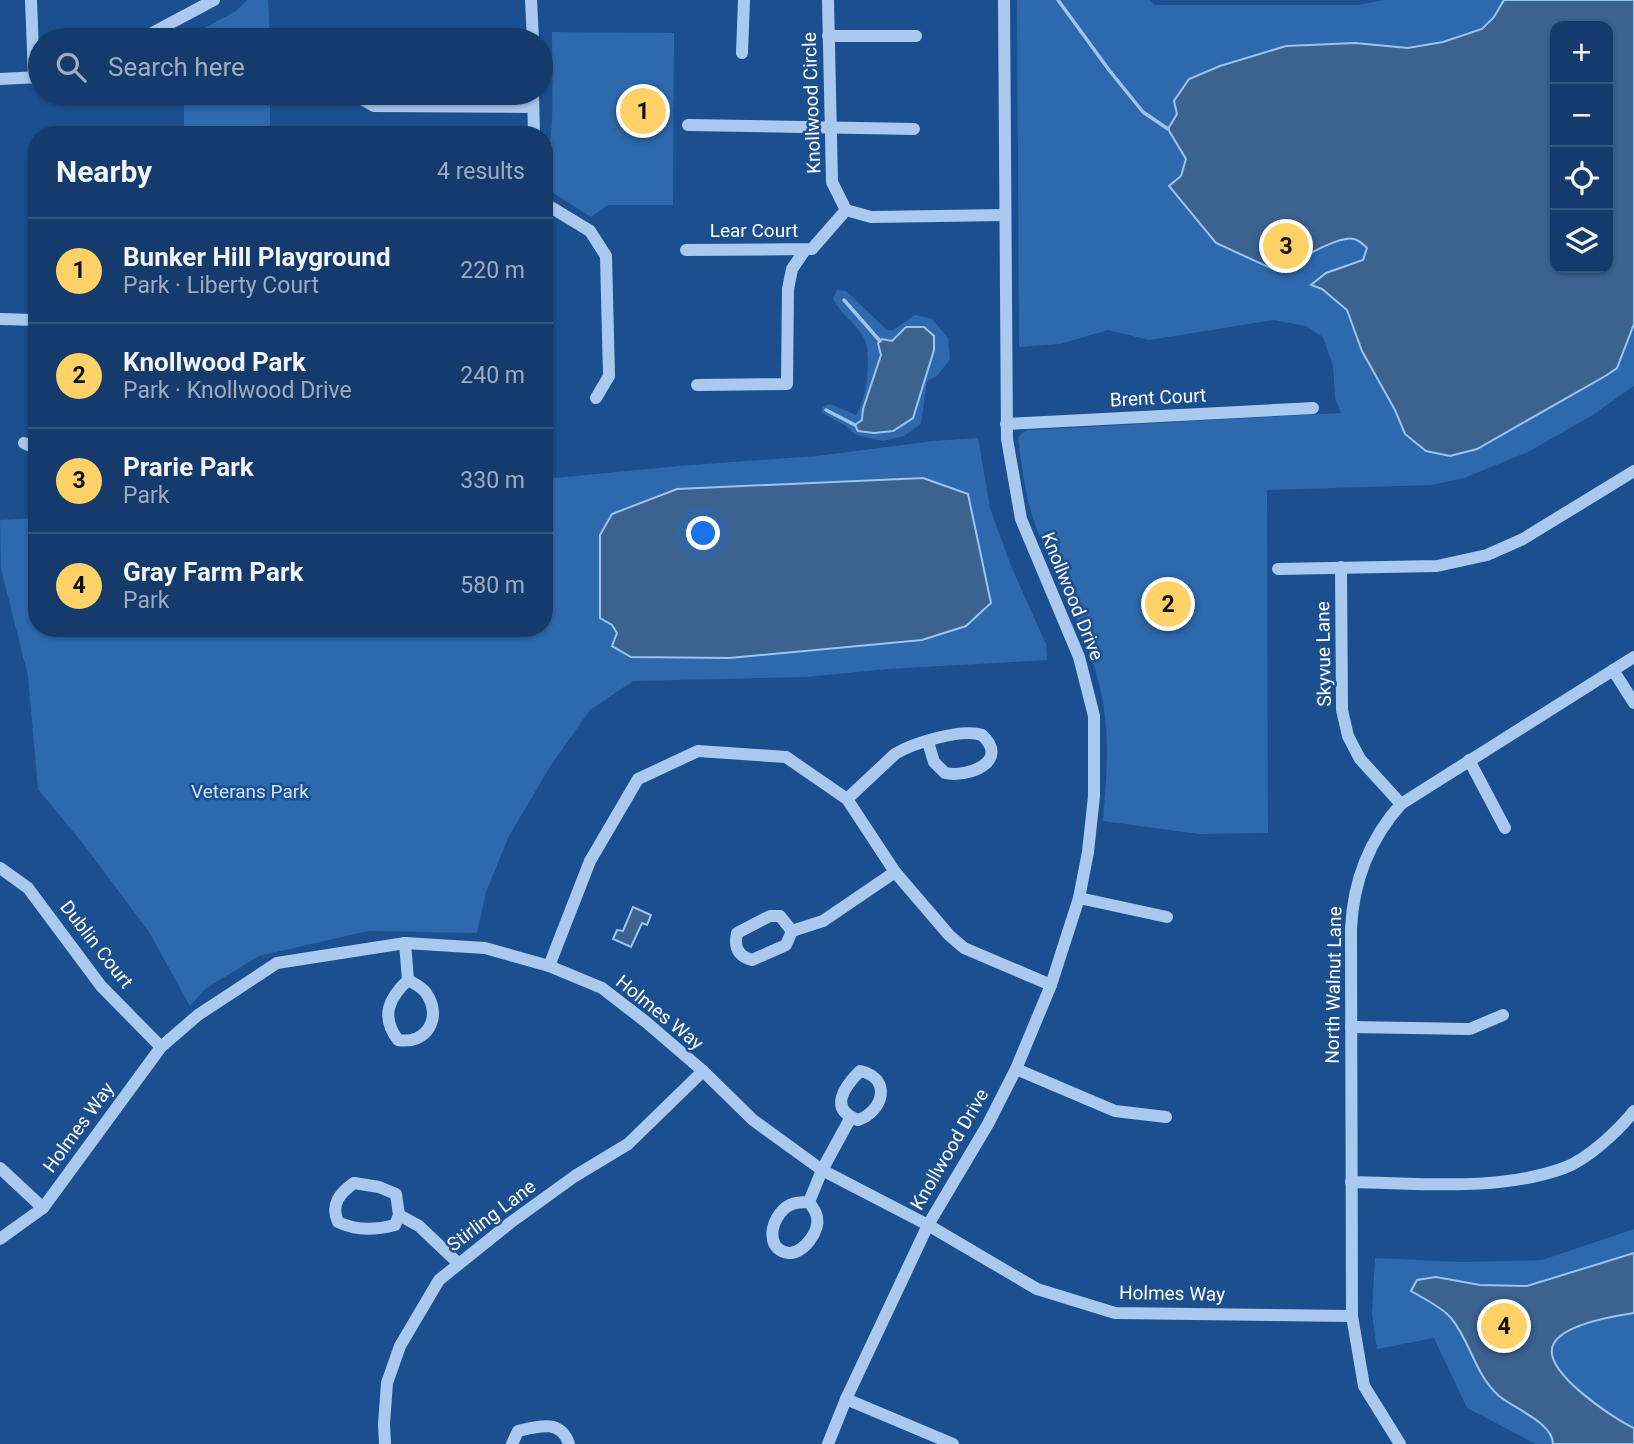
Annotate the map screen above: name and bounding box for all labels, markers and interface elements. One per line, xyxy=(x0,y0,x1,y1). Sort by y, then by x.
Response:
map controls xyxy=(1550,21,1613,273)
button: + xyxy=(1550,21,1613,84)
search box xyxy=(28,28,553,105)
street label: Knollwood Circle xyxy=(798,32,825,174)
icon: search xyxy=(52,48,90,86)
text: Search here xyxy=(108,52,245,82)
button: − xyxy=(1550,84,1613,147)
pin: 1 xyxy=(620,85,666,137)
button: locate xyxy=(1550,147,1613,210)
text: Nearby xyxy=(56,154,152,189)
text: 4 results xyxy=(437,158,525,185)
button: layers xyxy=(1550,210,1613,273)
street label: Lear Court xyxy=(710,219,798,242)
pin: 3 xyxy=(1263,220,1309,272)
text: Bunker Hill Playground xyxy=(123,242,391,272)
text: 1 xyxy=(72,257,86,284)
text: 220 m xyxy=(460,257,525,284)
text: Park · Liberty Court xyxy=(123,272,319,299)
text: Knollwood Park xyxy=(123,347,306,377)
text: 2 xyxy=(72,362,86,389)
text: 240 m xyxy=(460,362,525,389)
text: Park · Knollwood Drive xyxy=(123,377,352,404)
street label: Brent Court xyxy=(1109,383,1207,412)
text: Prarie Park xyxy=(123,452,254,482)
text: 3 xyxy=(72,467,86,494)
text: 330 m xyxy=(460,467,525,494)
text: Park xyxy=(123,482,169,509)
your location xyxy=(686,516,720,550)
street label: Knollwood Drive xyxy=(1036,529,1109,664)
text: Gray Farm Park xyxy=(123,557,303,587)
text: 4 xyxy=(72,572,86,599)
text: 580 m xyxy=(460,572,525,599)
pin: 2 xyxy=(1145,578,1191,630)
text: Park xyxy=(123,587,169,614)
street label: Skyvue Lane xyxy=(1311,601,1336,707)
park label: Veterans Park xyxy=(191,780,309,803)
street label: Dublin Court xyxy=(55,896,138,993)
street label: North Walnut Lane xyxy=(1321,906,1346,1064)
street label: Holmes Way xyxy=(611,970,708,1055)
street label: Holmes Way xyxy=(38,1078,119,1177)
street label: Knollwood Drive xyxy=(905,1084,993,1214)
street label: Stirling Lane xyxy=(443,1175,540,1256)
street label: Holmes Way xyxy=(1119,1281,1225,1306)
pin: 4 xyxy=(1481,1300,1527,1352)

